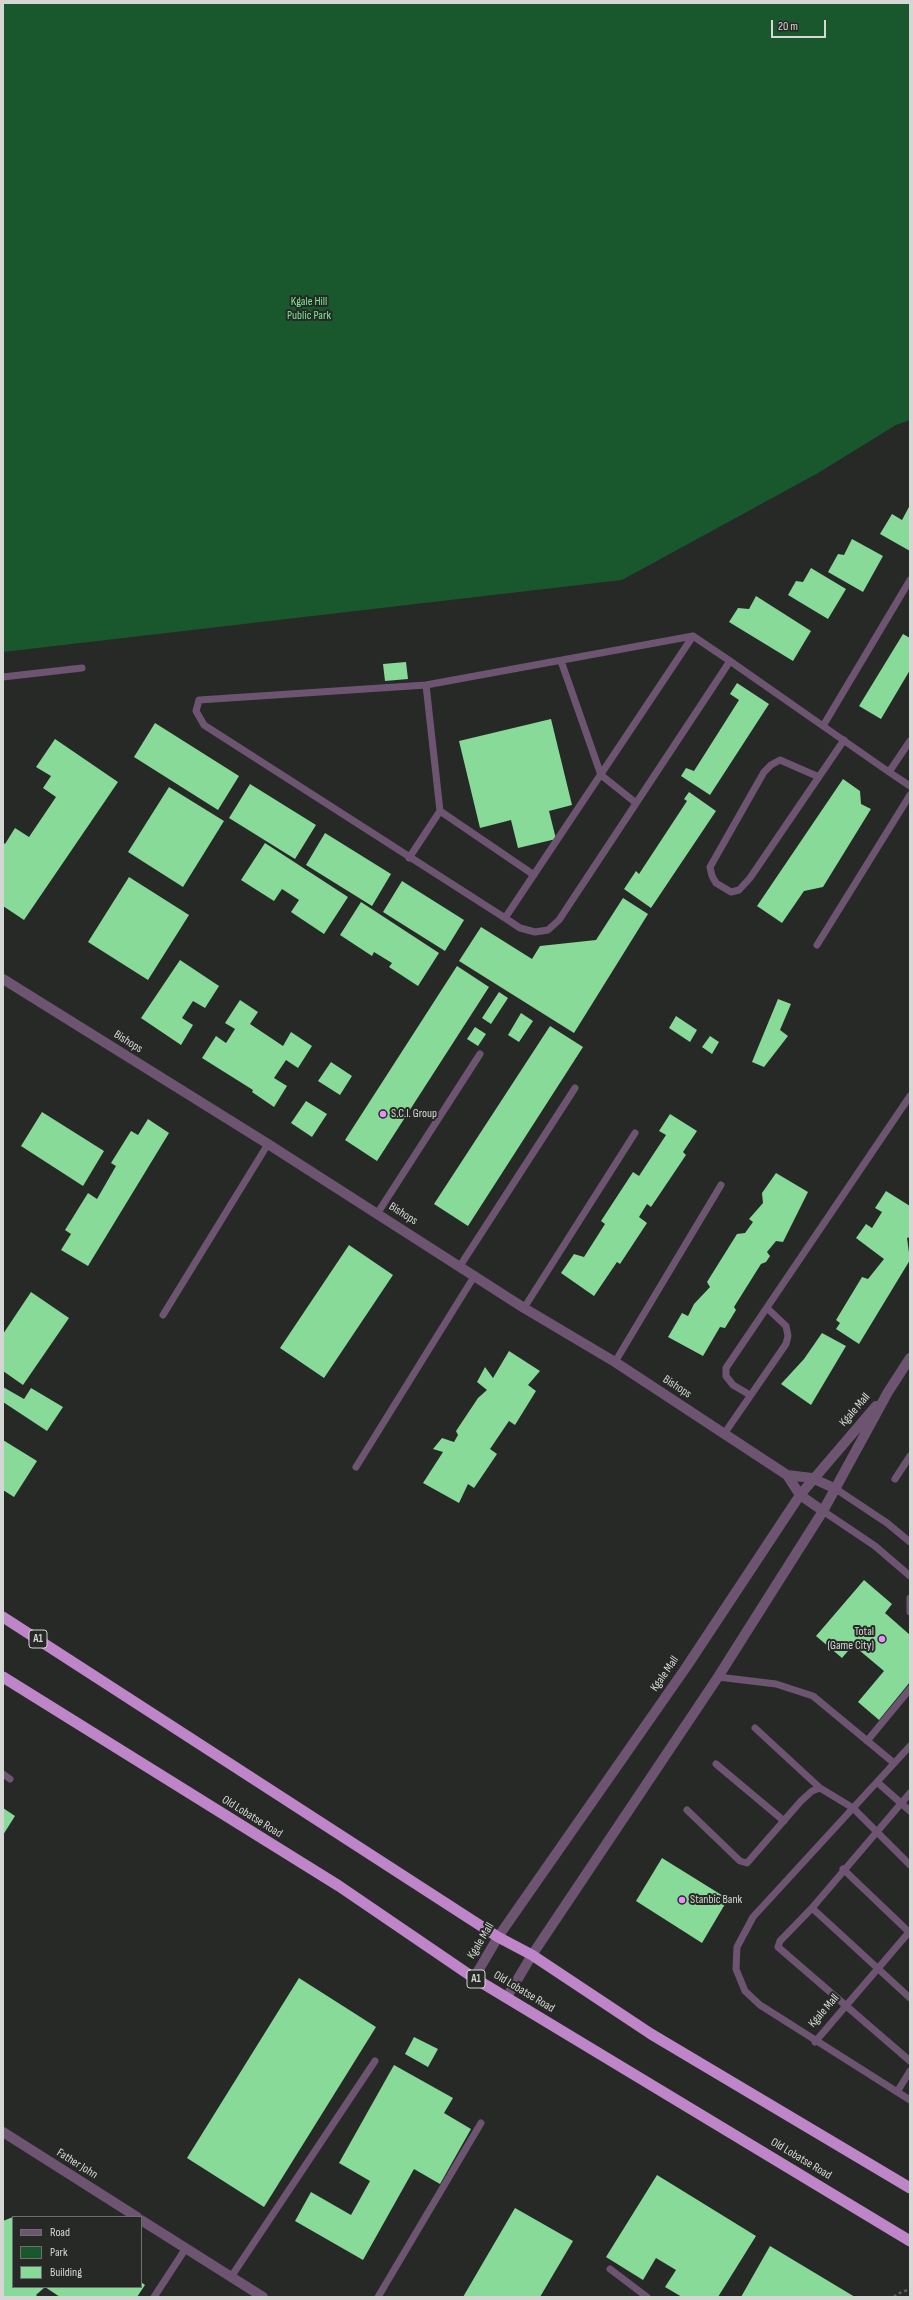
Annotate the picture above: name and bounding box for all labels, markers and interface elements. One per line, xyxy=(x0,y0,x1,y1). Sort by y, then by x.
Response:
scale bar xyxy=(773,12,828,38)
text: 20 m xyxy=(778,19,798,34)
park label: Kgale Hill Public Park xyxy=(287,295,331,323)
street label: Bishops xyxy=(111,1028,145,1056)
place label: S.C.I. Group xyxy=(391,1107,437,1121)
marker: S.C.I. Group xyxy=(378,1109,388,1119)
street label: Bishops xyxy=(386,1200,420,1228)
street label: Bishops xyxy=(660,1372,694,1402)
street label: Kgale Mall xyxy=(837,1390,873,1430)
place label: Total (Game City) xyxy=(827,1625,874,1653)
road number: A1 xyxy=(29,1630,47,1648)
marker: Total (Game City) xyxy=(877,1634,887,1644)
street label: Kgale Mall xyxy=(648,1654,682,1694)
street label: Old Lobatse Road xyxy=(219,1793,285,1841)
place label: Stanbic Bank xyxy=(690,1893,742,1907)
marker: Stanbic Bank xyxy=(677,1895,687,1905)
street label: Kgale Mall xyxy=(465,1920,497,1962)
street label: Old Lobatse Road xyxy=(491,1968,557,2016)
road number: A1 xyxy=(467,1970,485,1988)
street label: Kgale Mall xyxy=(806,1991,842,2031)
street label: Old Lobatse Road xyxy=(768,2135,834,2183)
street label: Father John xyxy=(54,2146,100,2182)
legend xyxy=(12,2216,142,2288)
text: Road xyxy=(50,2225,70,2240)
text: Park xyxy=(50,2245,68,2260)
text: Building xyxy=(50,2265,82,2280)

